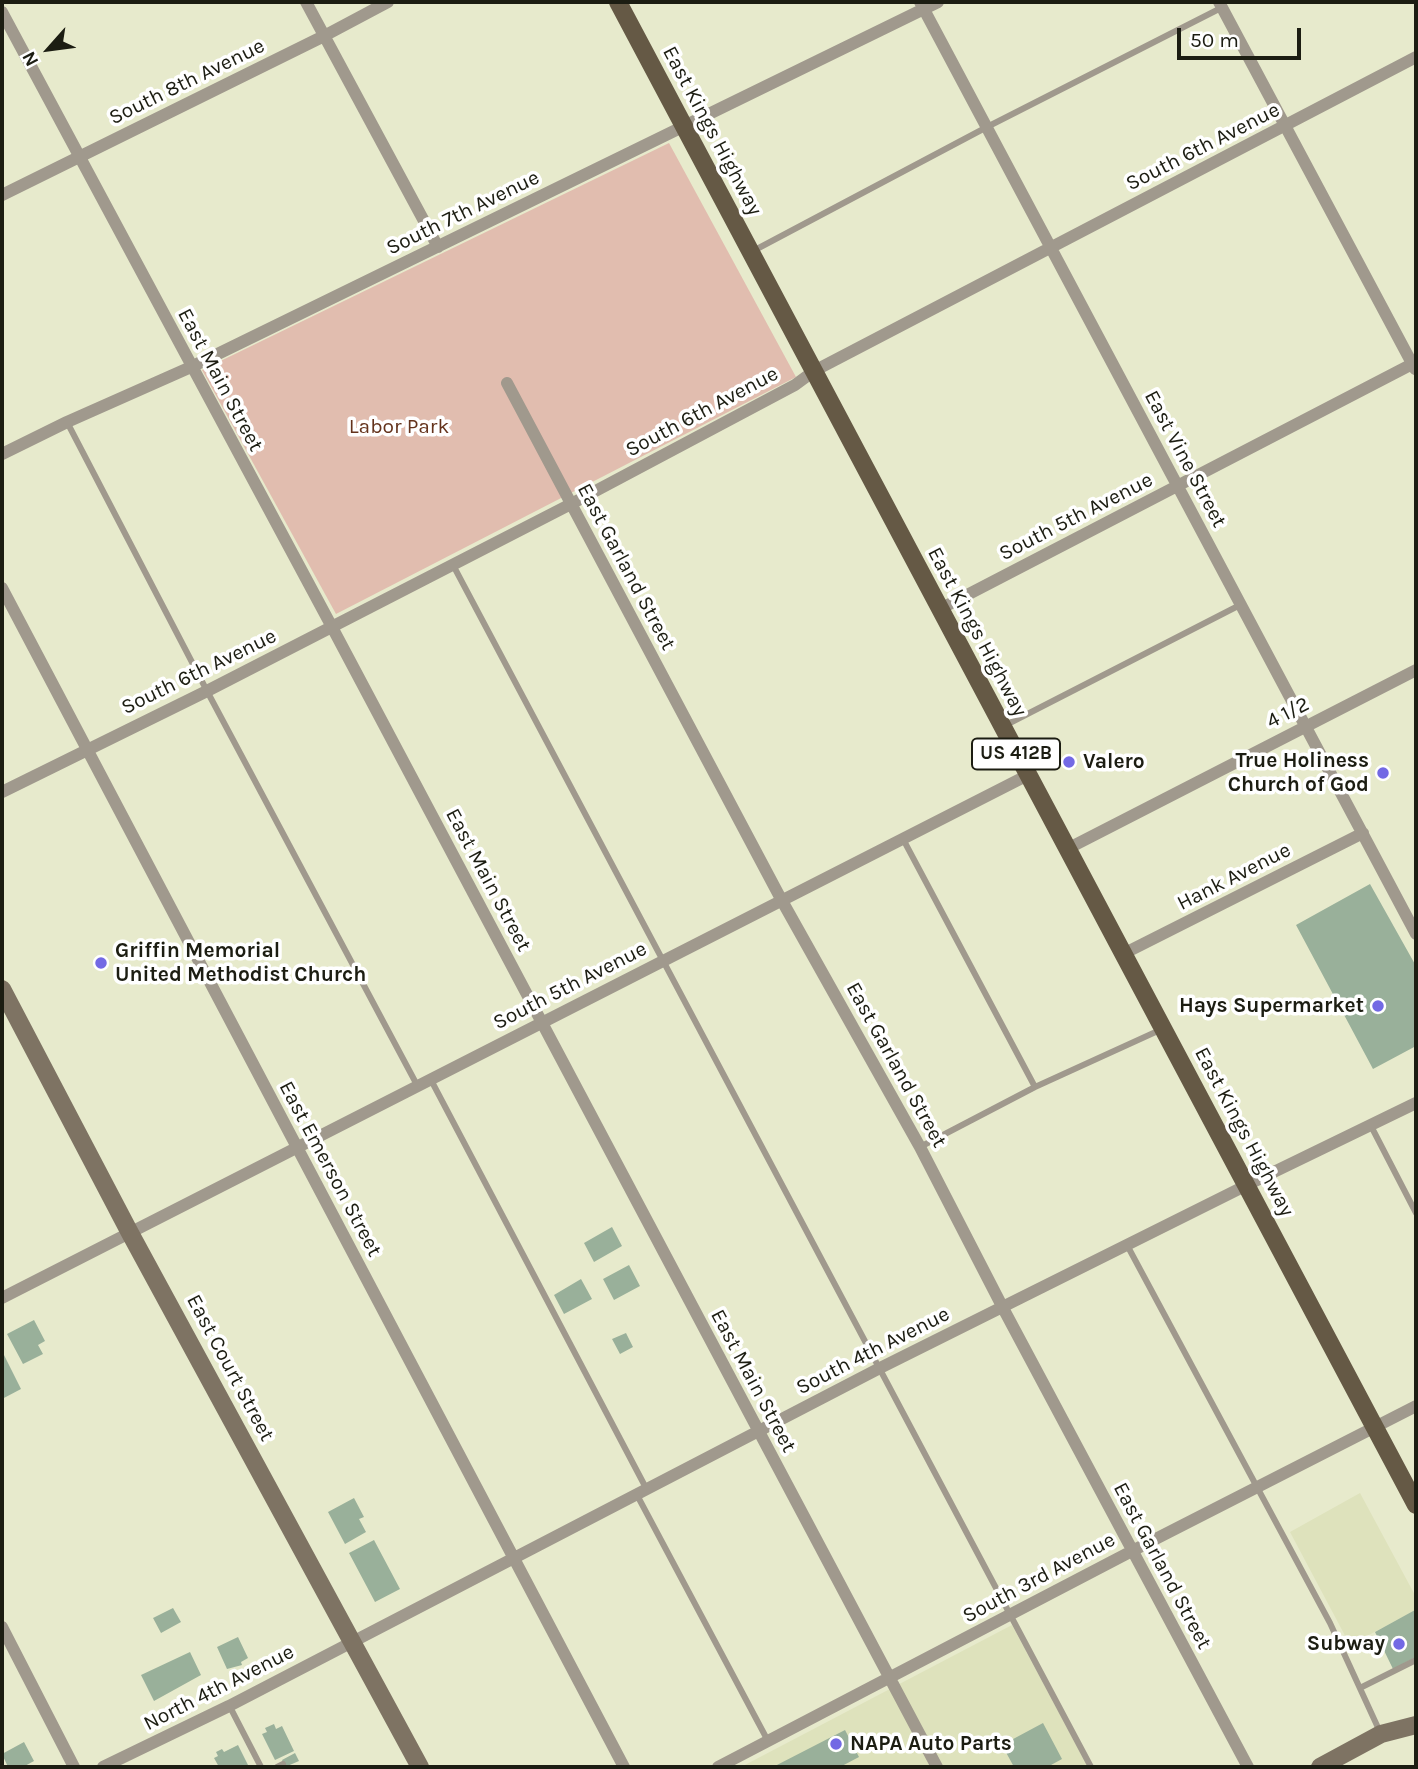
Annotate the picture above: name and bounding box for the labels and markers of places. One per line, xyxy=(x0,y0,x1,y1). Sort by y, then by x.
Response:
place label: True Holiness Church of God xyxy=(1228,748,1369,798)
place label: Valero xyxy=(1083,749,1145,775)
marker: Valero xyxy=(1061,754,1077,770)
marker: True Holiness Church of God xyxy=(1375,765,1391,781)
place label: Griffin Memorial United Methodist Church xyxy=(115,938,366,988)
marker: Griffin Memorial United Methodist Church xyxy=(93,955,109,971)
place label: Hays Supermarket xyxy=(1179,993,1364,1019)
marker: Hays Supermarket xyxy=(1370,998,1386,1014)
place label: Subway xyxy=(1307,1631,1385,1657)
marker: Subway xyxy=(1391,1636,1407,1652)
place label: NAPA Auto Parts xyxy=(850,1731,1012,1757)
marker: NAPA Auto Parts xyxy=(828,1736,844,1752)

